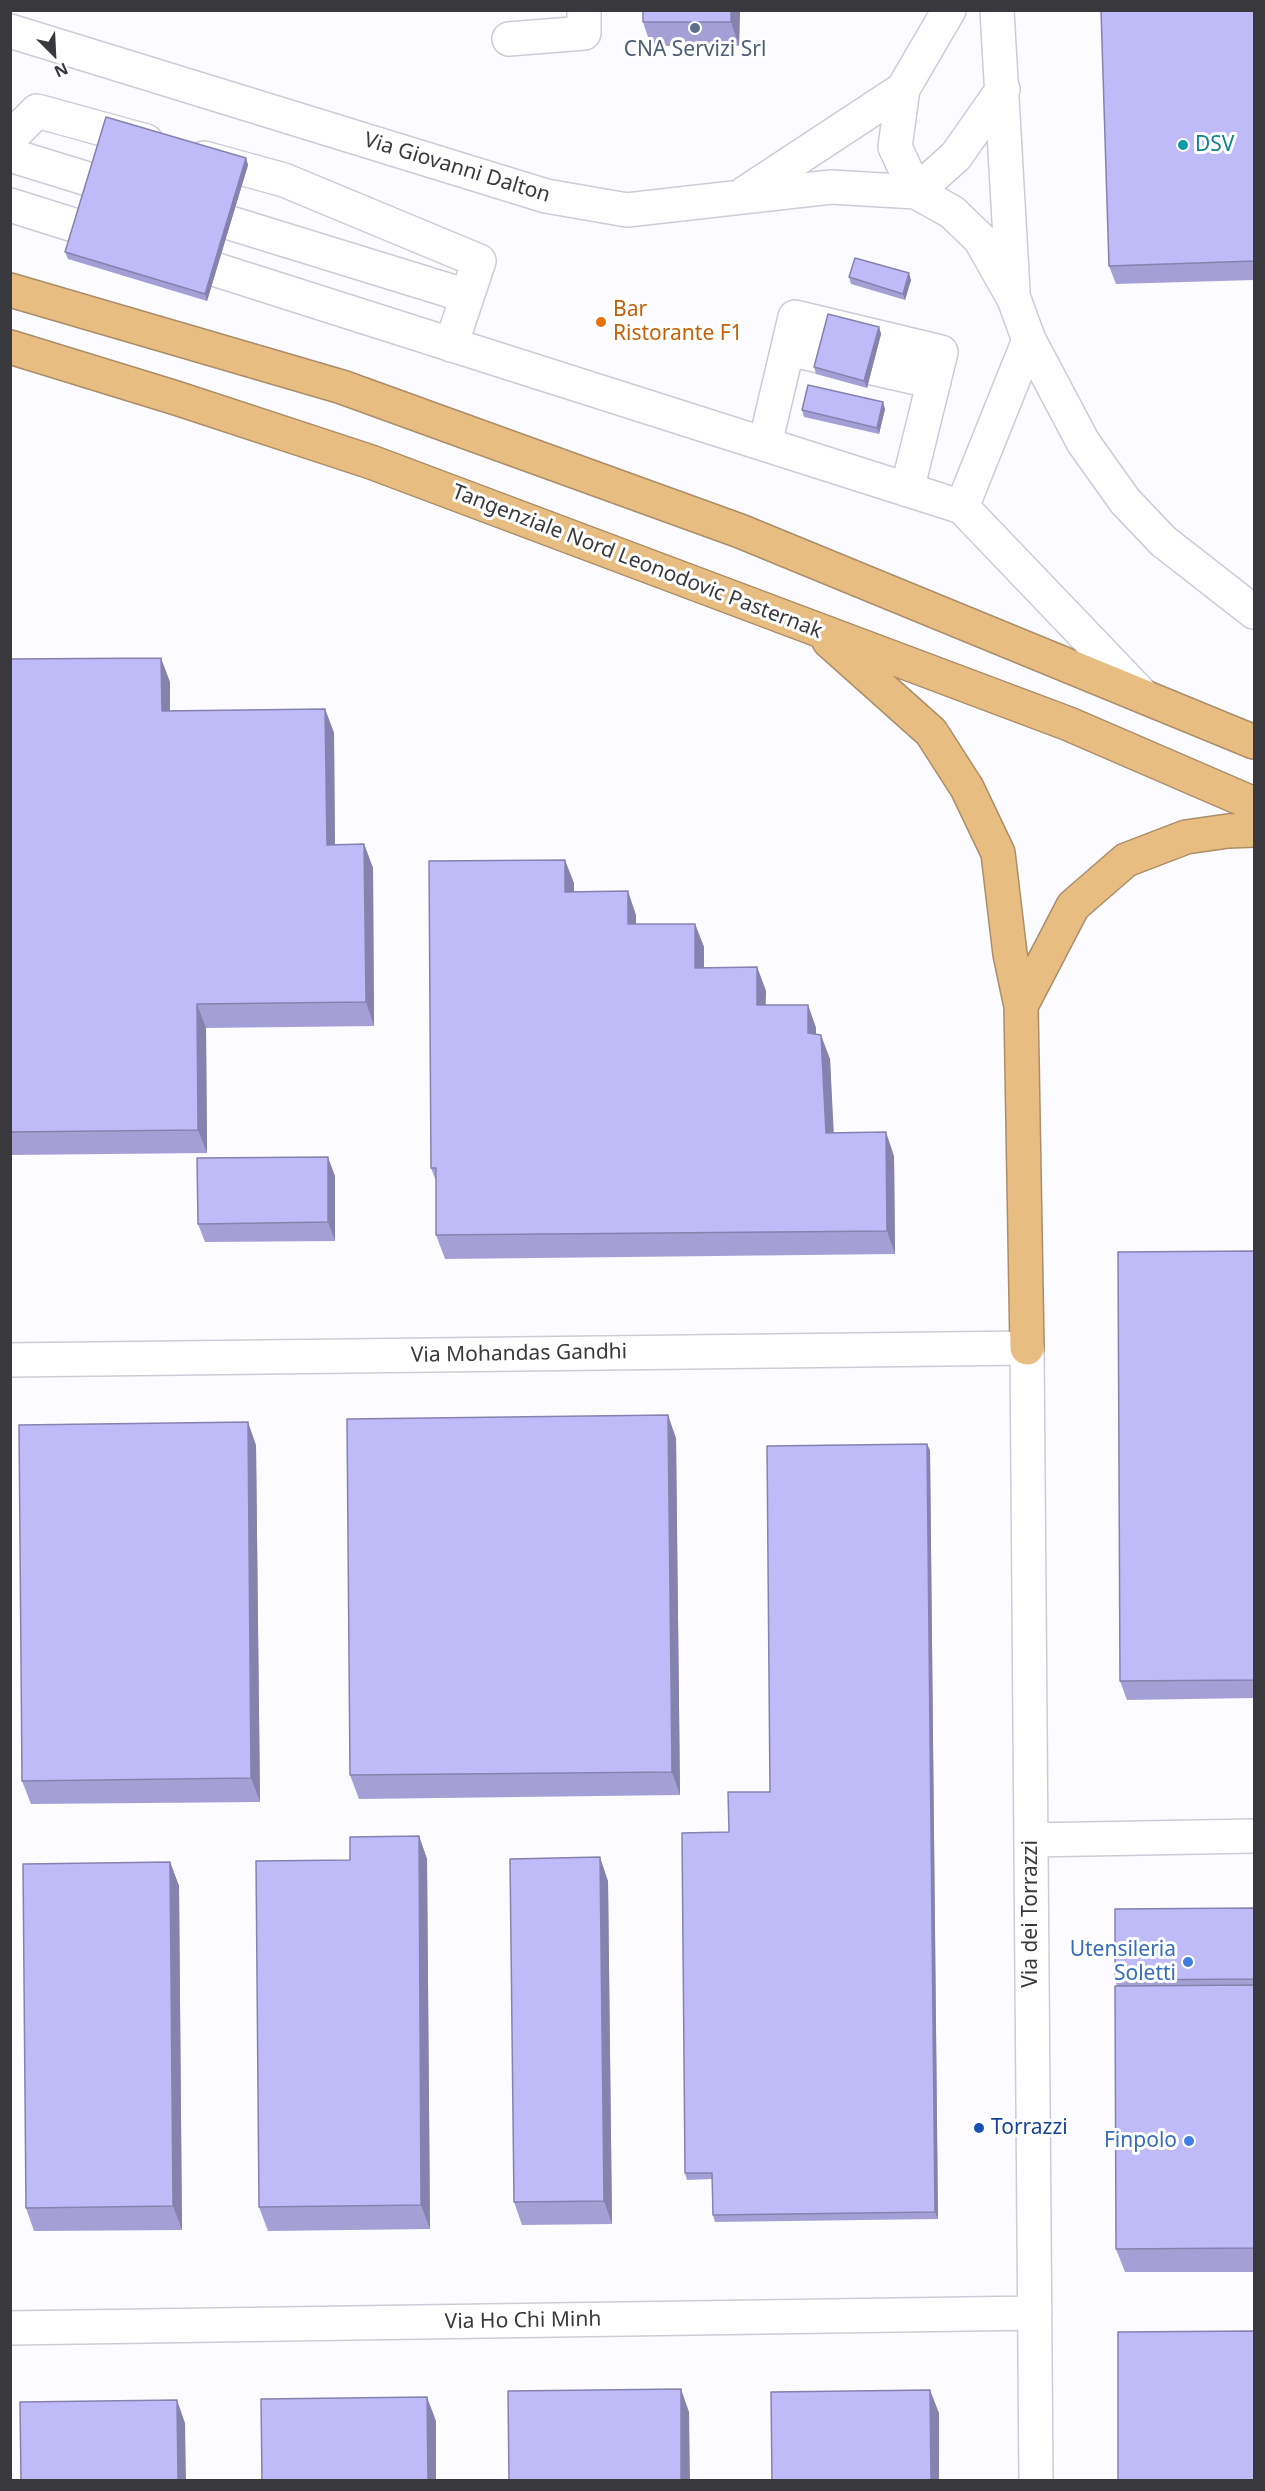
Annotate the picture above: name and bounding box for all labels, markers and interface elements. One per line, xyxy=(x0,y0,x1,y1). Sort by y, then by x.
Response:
marker: CNA Servizi Srl xyxy=(688,21,702,35)
north arrow xyxy=(24,24,84,84)
place label: CNA Servizi Srl xyxy=(624,37,766,63)
text: N xyxy=(51,58,72,83)
street label: Via Giovanni Dalton xyxy=(361,128,553,208)
place label: DSV xyxy=(1195,132,1234,158)
marker: DSV xyxy=(1176,138,1190,152)
place label: Bar Ristorante F1 xyxy=(613,297,743,347)
marker: Bar Ristorante F1 xyxy=(594,315,608,329)
street label: Tangenziale Nord Leonodovic Pasternak xyxy=(448,480,826,644)
street label: Via Mohandas Gandhi xyxy=(411,1340,627,1368)
street label: Via dei Torrazzi xyxy=(1018,1840,1044,1988)
place label: Utensileria Soletti xyxy=(1070,1937,1176,1987)
marker: Utensileria Soletti xyxy=(1181,1955,1195,1969)
place label: Torrazzi xyxy=(991,2115,1068,2141)
marker: Torrazzi xyxy=(972,2121,986,2135)
place label: Finpolo xyxy=(1104,2128,1177,2154)
marker: Finpolo xyxy=(1182,2134,1196,2148)
street label: Via Ho Chi Minh xyxy=(445,2307,601,2335)

